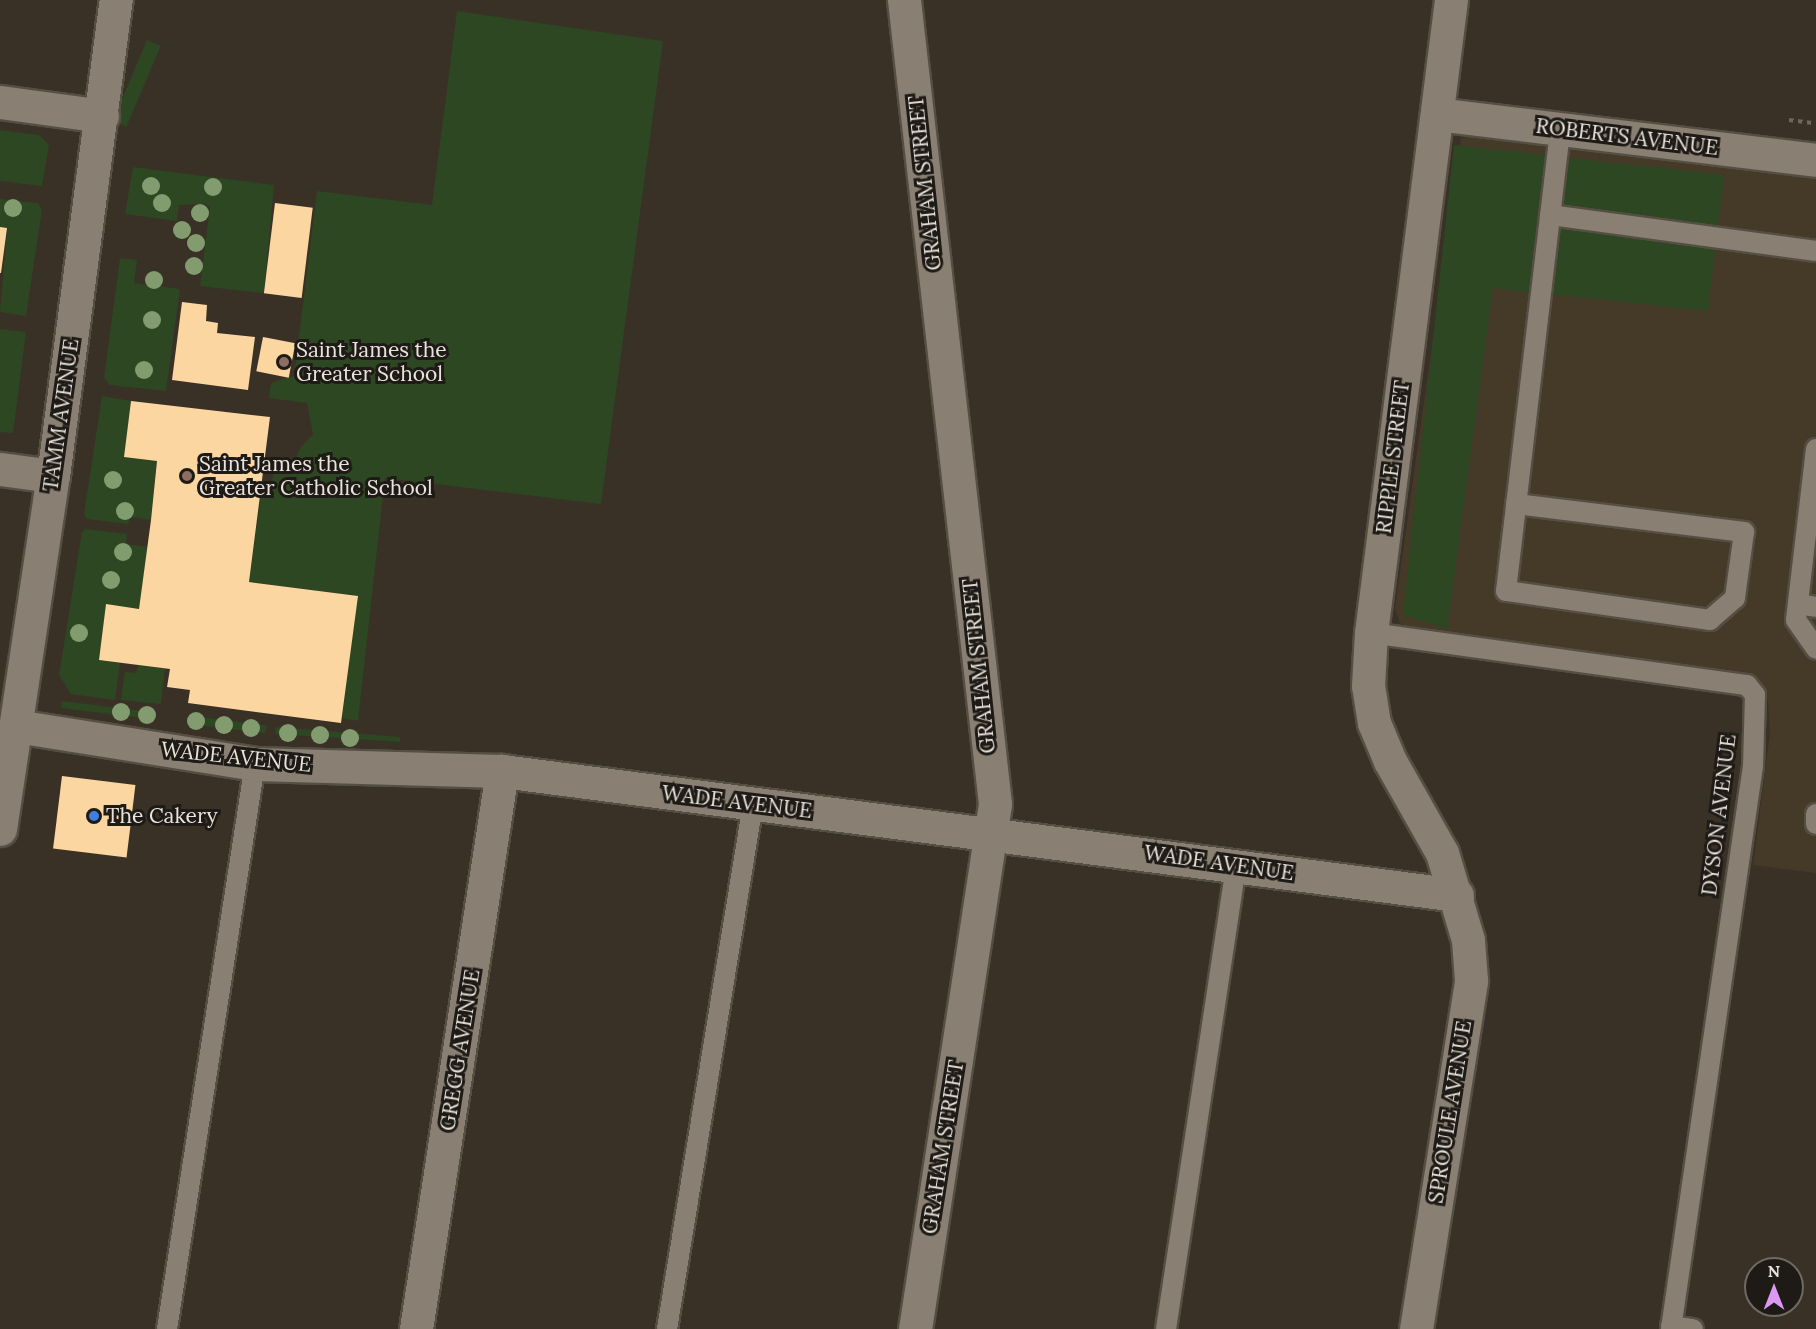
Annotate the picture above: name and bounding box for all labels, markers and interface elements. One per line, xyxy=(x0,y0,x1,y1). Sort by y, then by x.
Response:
street label: GRAHAM STREET xyxy=(903,94,947,272)
street label: ROBERTS AVENUE xyxy=(1534,113,1720,161)
street label: TAMM AVENUE xyxy=(38,337,84,493)
place label: Saint James the Greater School xyxy=(296,337,447,387)
marker: Saint James the Greater School xyxy=(277,355,291,369)
street label: RIPPLE STREET xyxy=(1371,379,1415,535)
place label: Saint James the Greater Catholic School xyxy=(199,451,433,501)
marker: Saint James the Greater Catholic School xyxy=(180,469,194,483)
street label: GRAHAM STREET xyxy=(957,577,1001,755)
street label: DYSON AVENUE xyxy=(1697,733,1741,897)
street label: WADE AVENUE xyxy=(160,737,312,777)
street label: WADE AVENUE xyxy=(660,780,814,824)
place label: The Cakery xyxy=(106,803,217,829)
marker: The Cakery xyxy=(87,809,101,823)
street label: WADE AVENUE xyxy=(1142,840,1296,886)
street label: GREGG AVENUE xyxy=(435,967,485,1133)
street label: SPROULE AVENUE xyxy=(1423,1019,1477,1205)
street label: GRAHAM STREET xyxy=(917,1058,969,1236)
north arrow xyxy=(1744,1257,1804,1317)
text: N xyxy=(1768,1261,1780,1281)

